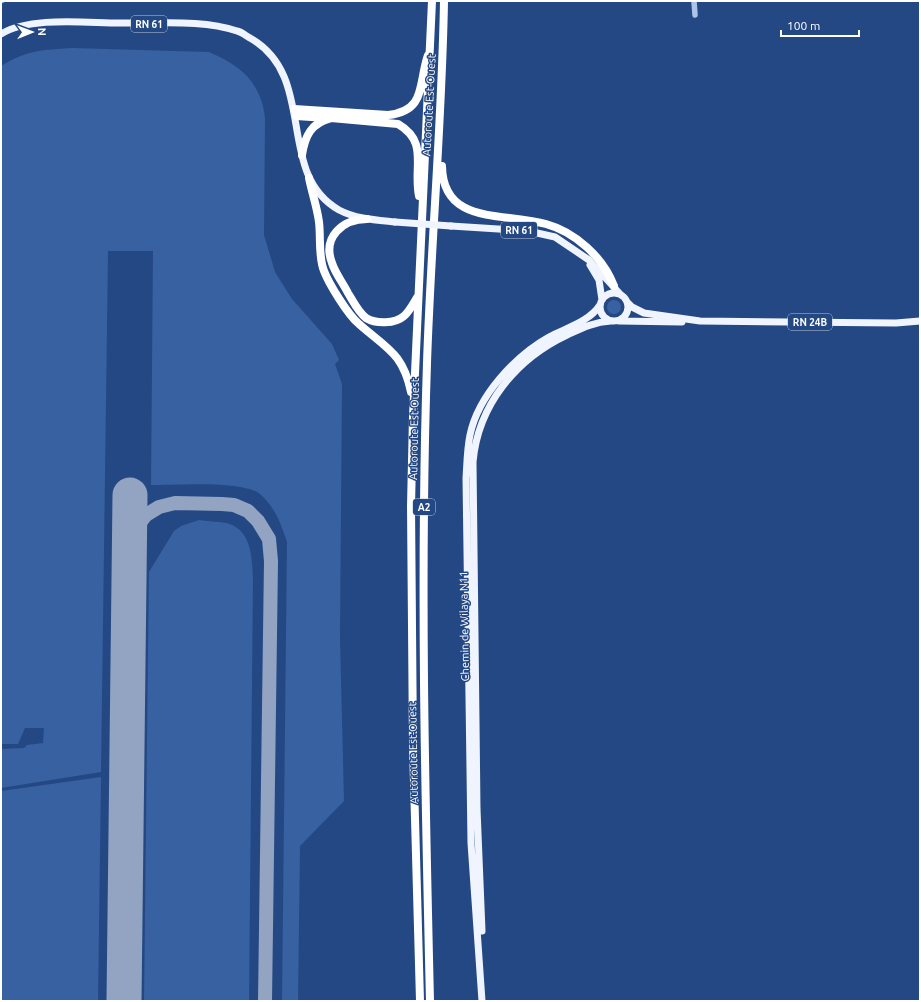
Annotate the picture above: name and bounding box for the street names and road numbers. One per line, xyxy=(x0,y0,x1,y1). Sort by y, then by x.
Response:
road number: RN 61 xyxy=(131,16,167,32)
street label: Autoroute Est-Ouest xyxy=(420,53,438,156)
road number: RN 61 xyxy=(501,222,537,238)
road number: RN 24B xyxy=(788,314,832,330)
street label: Autoroute Est-Ouest xyxy=(407,377,421,480)
road number: A2 xyxy=(413,499,435,515)
street label: Chemin de Wilaya N11 xyxy=(457,571,471,681)
street label: Autoroute Est-Ouest xyxy=(406,701,420,804)

